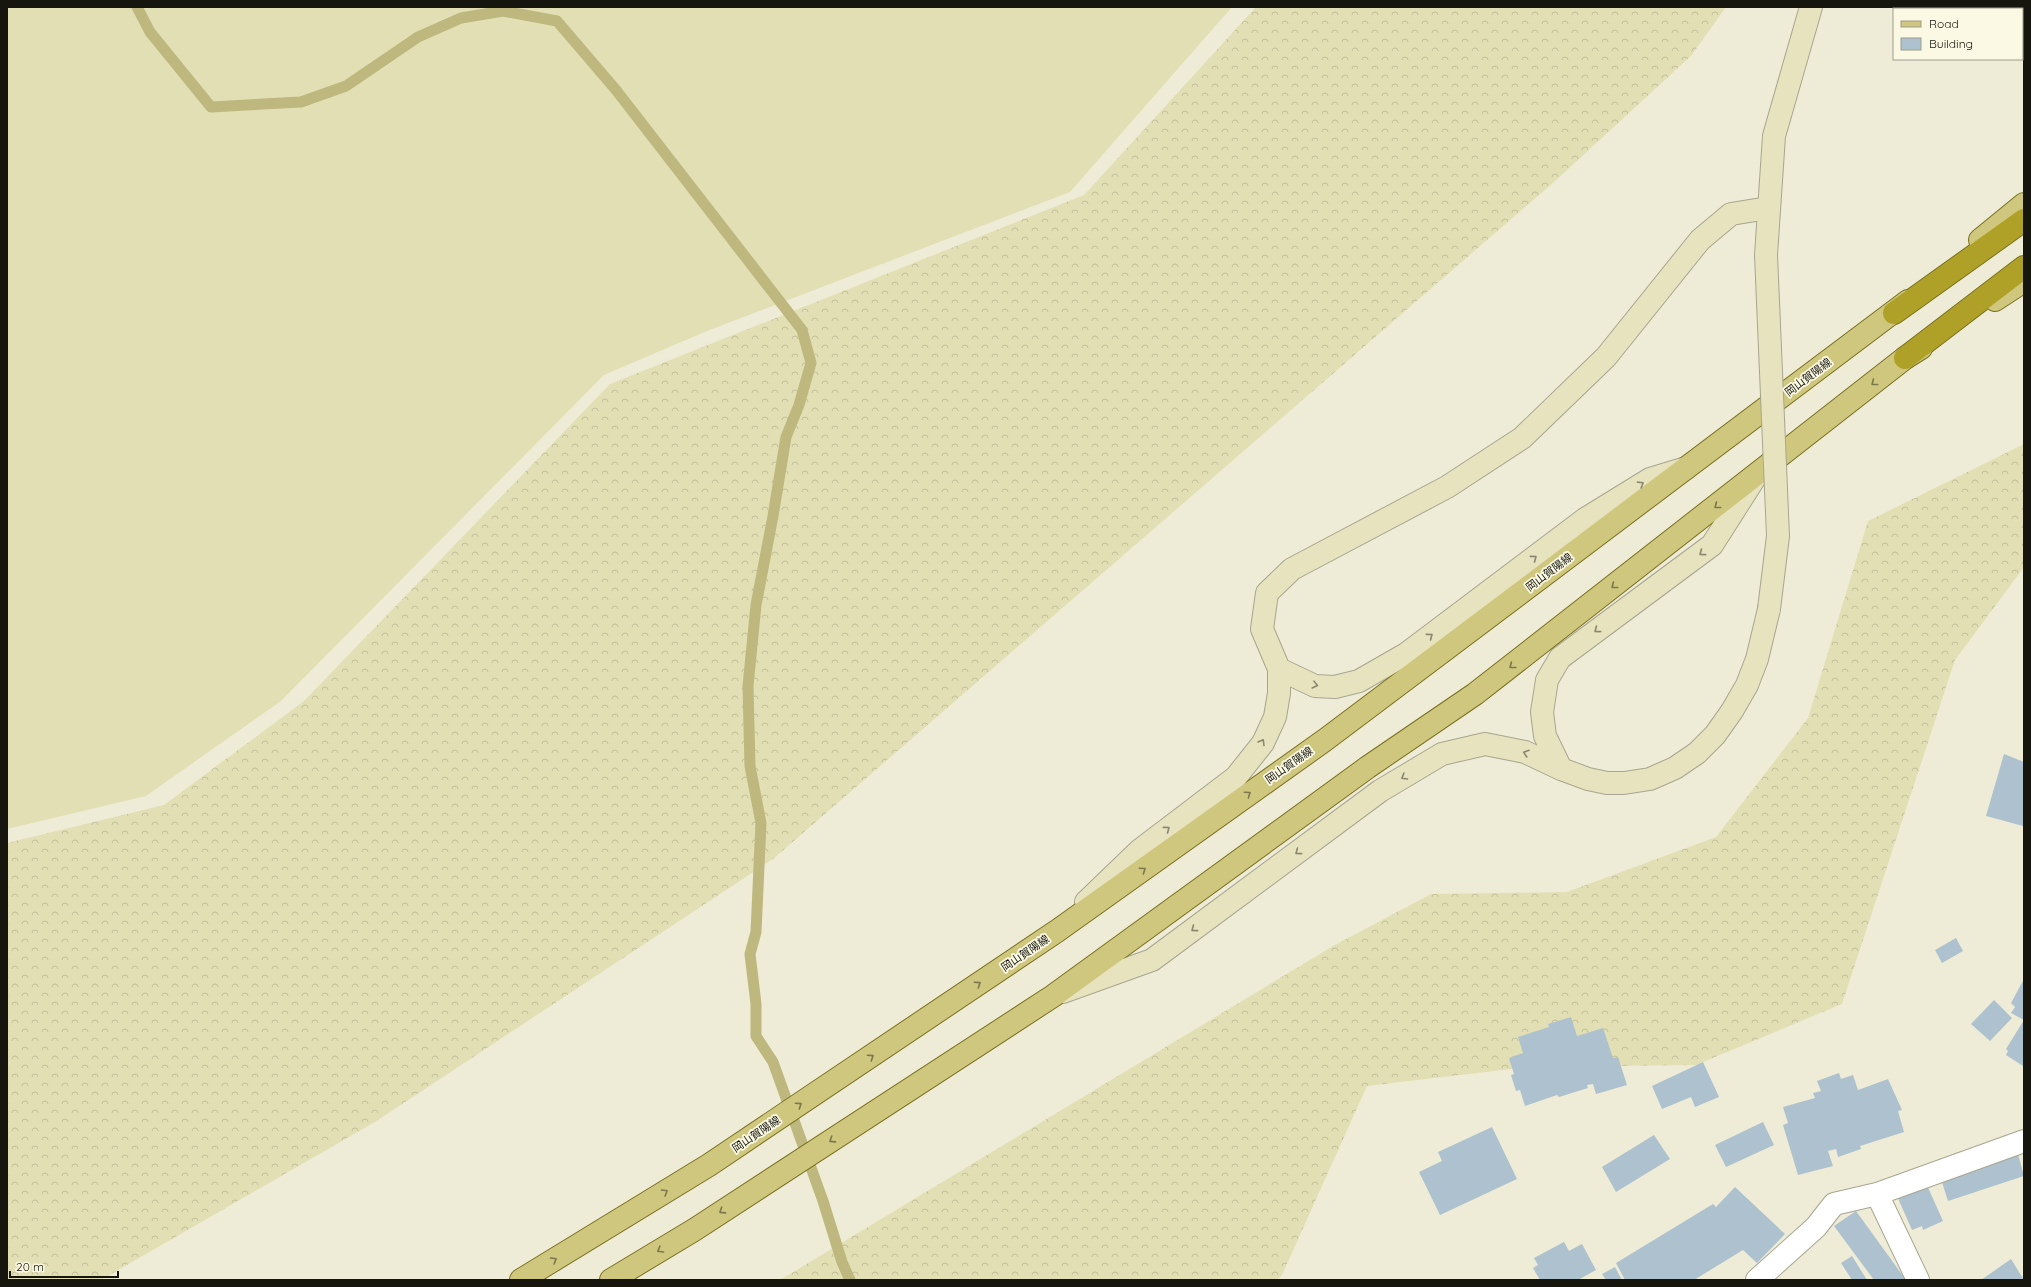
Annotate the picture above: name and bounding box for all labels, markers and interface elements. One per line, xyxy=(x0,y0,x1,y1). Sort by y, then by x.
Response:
legend xyxy=(1893,8,2023,60)
text: Road xyxy=(1929,16,1959,31)
text: Building xyxy=(1929,36,1973,51)
street label: 岡山賀陽線 xyxy=(1782,355,1834,399)
one-way arrow xyxy=(1872,378,1879,385)
one-way arrow xyxy=(1637,481,1644,489)
one-way arrow xyxy=(1714,501,1721,508)
one-way arrow xyxy=(1699,548,1706,555)
street label: 岡山賀陽線 xyxy=(1523,550,1575,594)
one-way arrow xyxy=(1530,555,1537,562)
one-way arrow xyxy=(1612,581,1619,588)
one-way arrow xyxy=(1595,626,1602,633)
one-way arrow xyxy=(1426,634,1433,641)
one-way arrow xyxy=(1509,661,1516,668)
one-way arrow xyxy=(1311,680,1318,688)
one-way arrow xyxy=(1258,739,1265,746)
street label: 岡山賀陽線 xyxy=(1262,743,1316,787)
one-way arrow xyxy=(1522,750,1529,758)
one-way arrow xyxy=(1401,772,1408,779)
one-way arrow xyxy=(1244,792,1251,799)
one-way arrow xyxy=(1163,826,1170,833)
one-way arrow xyxy=(1296,847,1303,854)
one-way arrow xyxy=(1138,868,1145,875)
one-way arrow xyxy=(1191,924,1198,931)
street label: 岡山賀陽線 xyxy=(998,932,1052,974)
one-way arrow xyxy=(974,982,981,989)
one-way arrow xyxy=(866,1054,873,1061)
one-way arrow xyxy=(795,1102,802,1110)
street label: 岡山賀陽線 xyxy=(729,1113,783,1155)
one-way arrow xyxy=(829,1136,836,1143)
one-way arrow xyxy=(661,1189,668,1197)
one-way arrow xyxy=(720,1206,727,1213)
one-way arrow xyxy=(657,1245,664,1252)
scale bar xyxy=(10,1253,118,1279)
one-way arrow xyxy=(550,1257,557,1264)
text: 20 m xyxy=(16,1259,44,1274)

